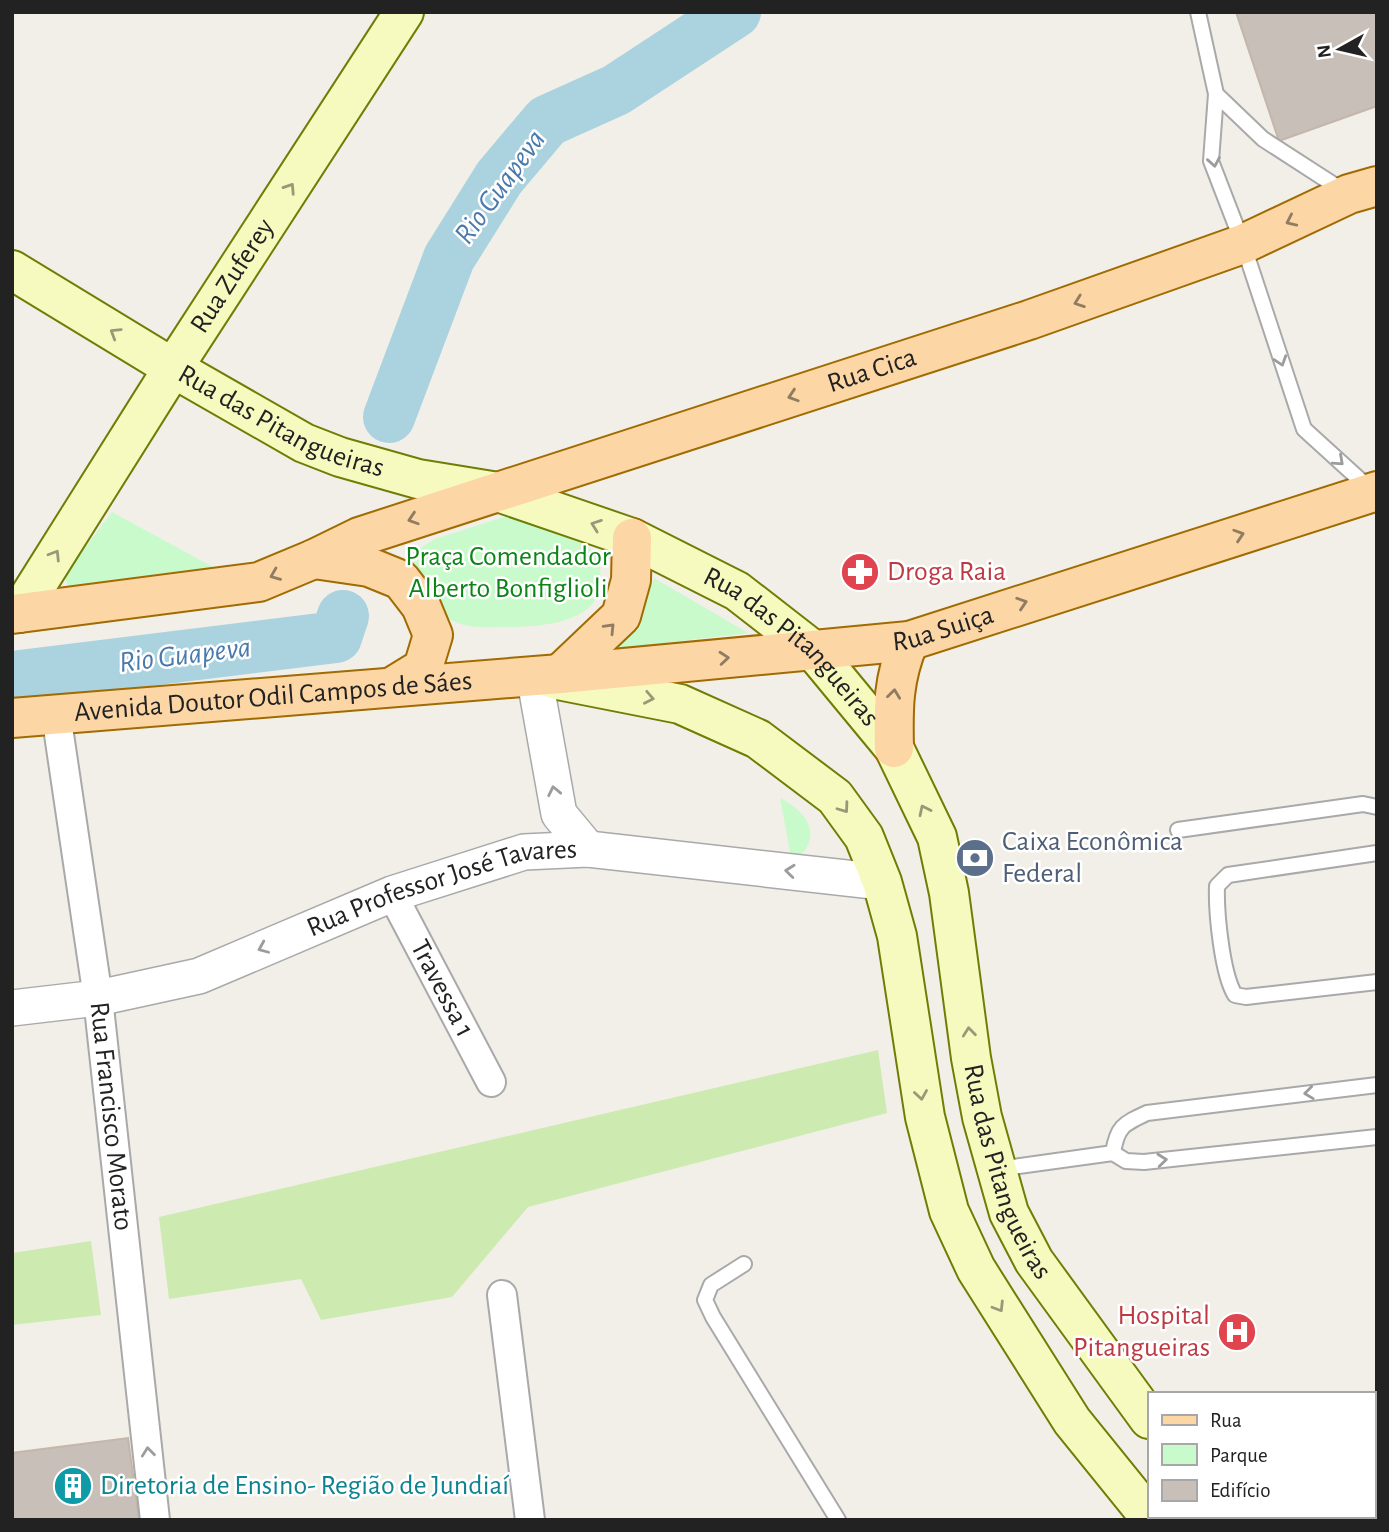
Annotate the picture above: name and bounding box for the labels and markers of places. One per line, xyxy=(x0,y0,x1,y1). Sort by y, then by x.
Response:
pharmacy icon: Droga Raia xyxy=(839,551,881,593)
place label: Droga Raia xyxy=(887,558,1006,586)
place label: Caixa Econômica Federal xyxy=(1002,828,1183,888)
bank icon: Caixa Econômica Federal xyxy=(954,837,996,879)
place label: Hospital Pitangueiras xyxy=(1073,1302,1210,1362)
hospital icon: Hospital Pitangueiras xyxy=(1216,1311,1258,1353)
building icon: Diretoria de Ensino- Região de Jundiaí xyxy=(52,1465,94,1507)
place label: Diretoria de Ensino- Região de Jundiaí xyxy=(100,1472,509,1500)

